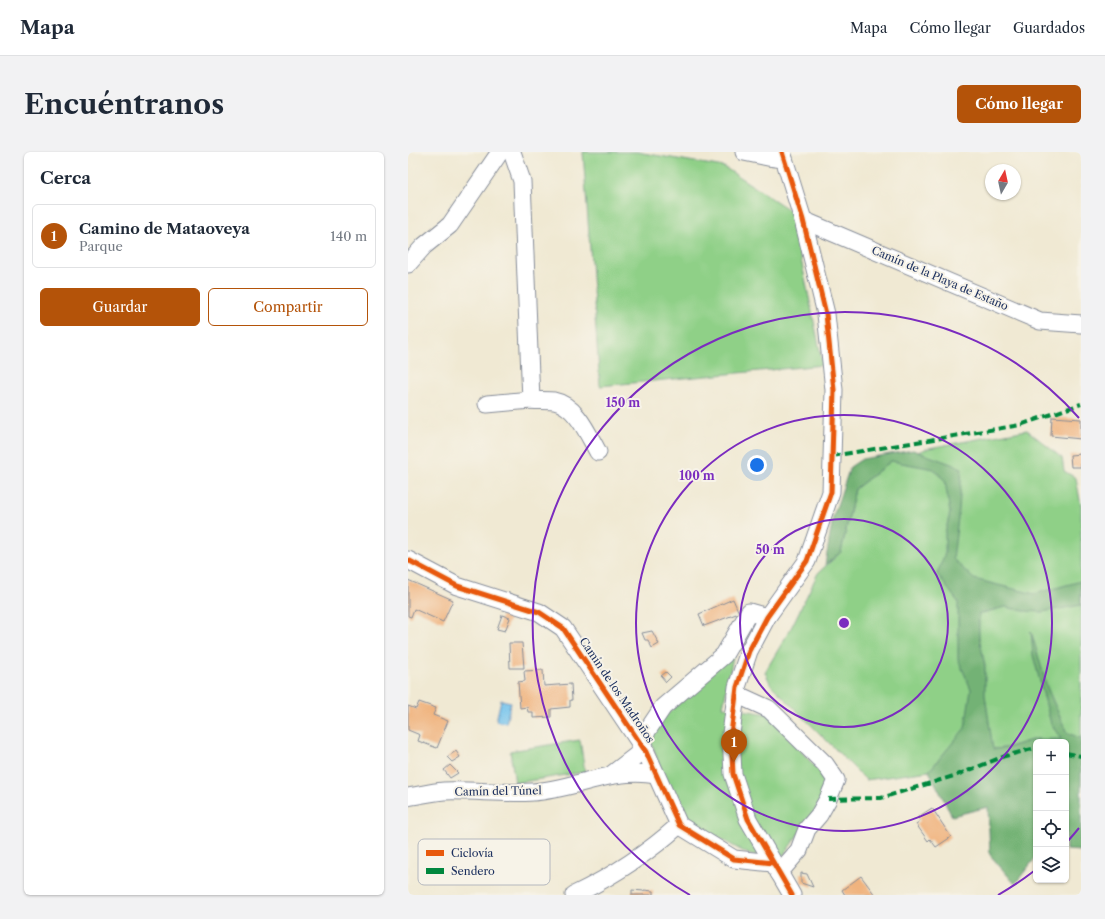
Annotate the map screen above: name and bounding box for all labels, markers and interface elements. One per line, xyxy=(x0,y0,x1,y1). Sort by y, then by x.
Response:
text: Mapa xyxy=(20,16,75,39)
text: Mapa xyxy=(850,19,887,37)
text: Cómo llegar xyxy=(909,19,991,37)
text: Guardados xyxy=(1013,19,1085,37)
button: Cómo llegar xyxy=(957,85,1081,123)
text: Encuéntranos xyxy=(24,87,224,121)
north arrow xyxy=(985,164,1021,200)
text: Cerca xyxy=(40,168,91,188)
text: Camino de Mataoveya xyxy=(79,219,250,238)
text: 1 xyxy=(51,228,57,244)
text: 140 m xyxy=(330,228,367,244)
text: Parque xyxy=(79,238,123,254)
street label: Camín de la Playa de Estaño xyxy=(870,243,1011,313)
button: Guardar xyxy=(40,288,200,326)
button: Compartir xyxy=(208,288,368,326)
text: 150 m xyxy=(606,395,640,410)
your location xyxy=(747,455,767,475)
text: 100 m xyxy=(679,468,715,483)
text: 50 m xyxy=(755,542,785,557)
centre of rings xyxy=(837,616,851,630)
street label: Camín de los Madroños xyxy=(576,635,658,746)
pin: 1 xyxy=(721,729,747,762)
map controls xyxy=(1033,739,1069,883)
button: + xyxy=(1033,739,1069,775)
button: − xyxy=(1033,775,1069,811)
street label: Camín del Túnel xyxy=(454,783,542,799)
button: locate xyxy=(1033,811,1069,847)
legend xyxy=(418,839,550,885)
text: Ciclovía xyxy=(451,846,494,860)
button: layers xyxy=(1033,847,1069,883)
text: Sendero xyxy=(451,864,495,878)

